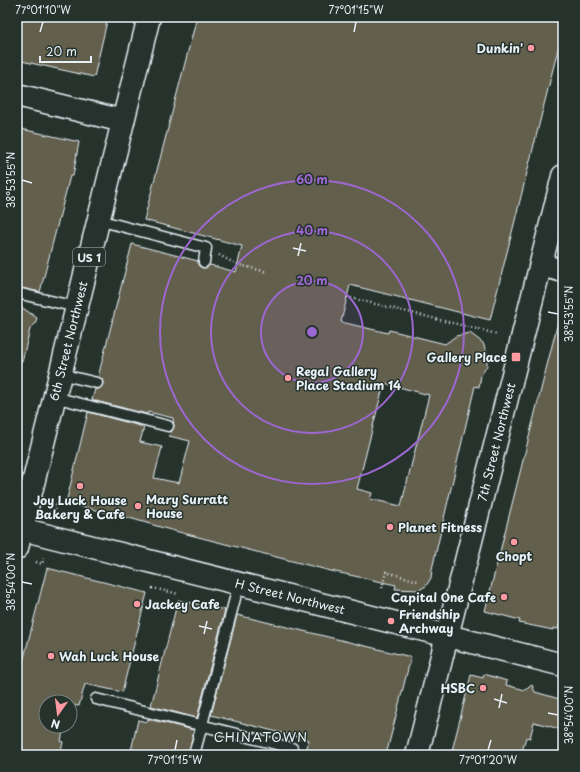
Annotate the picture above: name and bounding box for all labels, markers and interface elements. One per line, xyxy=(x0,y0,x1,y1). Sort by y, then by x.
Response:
text: 77°01'10"W xyxy=(15,2,72,17)
text: 77°01'15"W xyxy=(329,2,384,17)
scale bar xyxy=(40,38,91,64)
place label: Dunkin' xyxy=(476,39,523,57)
text: 20 m xyxy=(46,42,77,60)
marker: Dunkin' xyxy=(526,43,536,53)
text: 38°53'55"N xyxy=(3,151,18,208)
text: 60 m xyxy=(296,170,328,188)
text: 40 m xyxy=(296,221,328,239)
road number: US 1 xyxy=(73,248,105,266)
text: 20 m xyxy=(296,271,328,289)
street label: 6th Street Northwest xyxy=(44,279,92,403)
text: 38°53'55"N xyxy=(561,285,576,342)
centre of rings xyxy=(305,325,319,339)
place label: Gallery Place xyxy=(426,348,507,366)
marker: Gallery Place xyxy=(510,351,522,363)
place label: Regal Gallery Place Stadium 14 xyxy=(296,362,401,394)
marker: Regal Gallery Place Stadium 14 xyxy=(283,373,293,383)
street label: 7th Street Northwest xyxy=(473,381,520,503)
marker: Joy Luck House Bakery & Cafe xyxy=(75,481,85,491)
place label: Mary Surratt House xyxy=(146,490,229,522)
place label: Joy Luck House Bakery & Cafe xyxy=(33,491,127,523)
marker: Mary Surratt House xyxy=(133,501,143,511)
place label: Planet Fitness xyxy=(398,518,482,536)
marker: Planet Fitness xyxy=(385,522,395,532)
marker: Chopt xyxy=(509,537,519,547)
place label: Chopt xyxy=(496,547,532,565)
text: 38°54'00"N xyxy=(3,553,18,611)
street label: H Street Northwest xyxy=(233,574,347,618)
place label: Capital One Cafe xyxy=(391,588,496,606)
marker: Capital One Cafe xyxy=(499,592,509,602)
place label: Jackey Cafe xyxy=(145,595,220,613)
marker: Jackey Cafe xyxy=(132,599,142,609)
place label: Friendship Archway xyxy=(399,605,460,637)
marker: Friendship Archway xyxy=(386,616,396,626)
place label: Wah Luck House xyxy=(59,647,160,665)
marker: Wah Luck House xyxy=(46,651,56,661)
place label: HSBC xyxy=(440,679,475,697)
marker: HSBC xyxy=(478,683,488,693)
text: 38°54'00"N xyxy=(561,686,576,744)
north arrow xyxy=(38,694,78,734)
text: N xyxy=(49,715,62,733)
district label: CHINATOWN xyxy=(214,727,308,746)
text: 77°01'15"W xyxy=(148,752,203,767)
text: 77°01'20"W xyxy=(459,752,518,767)

